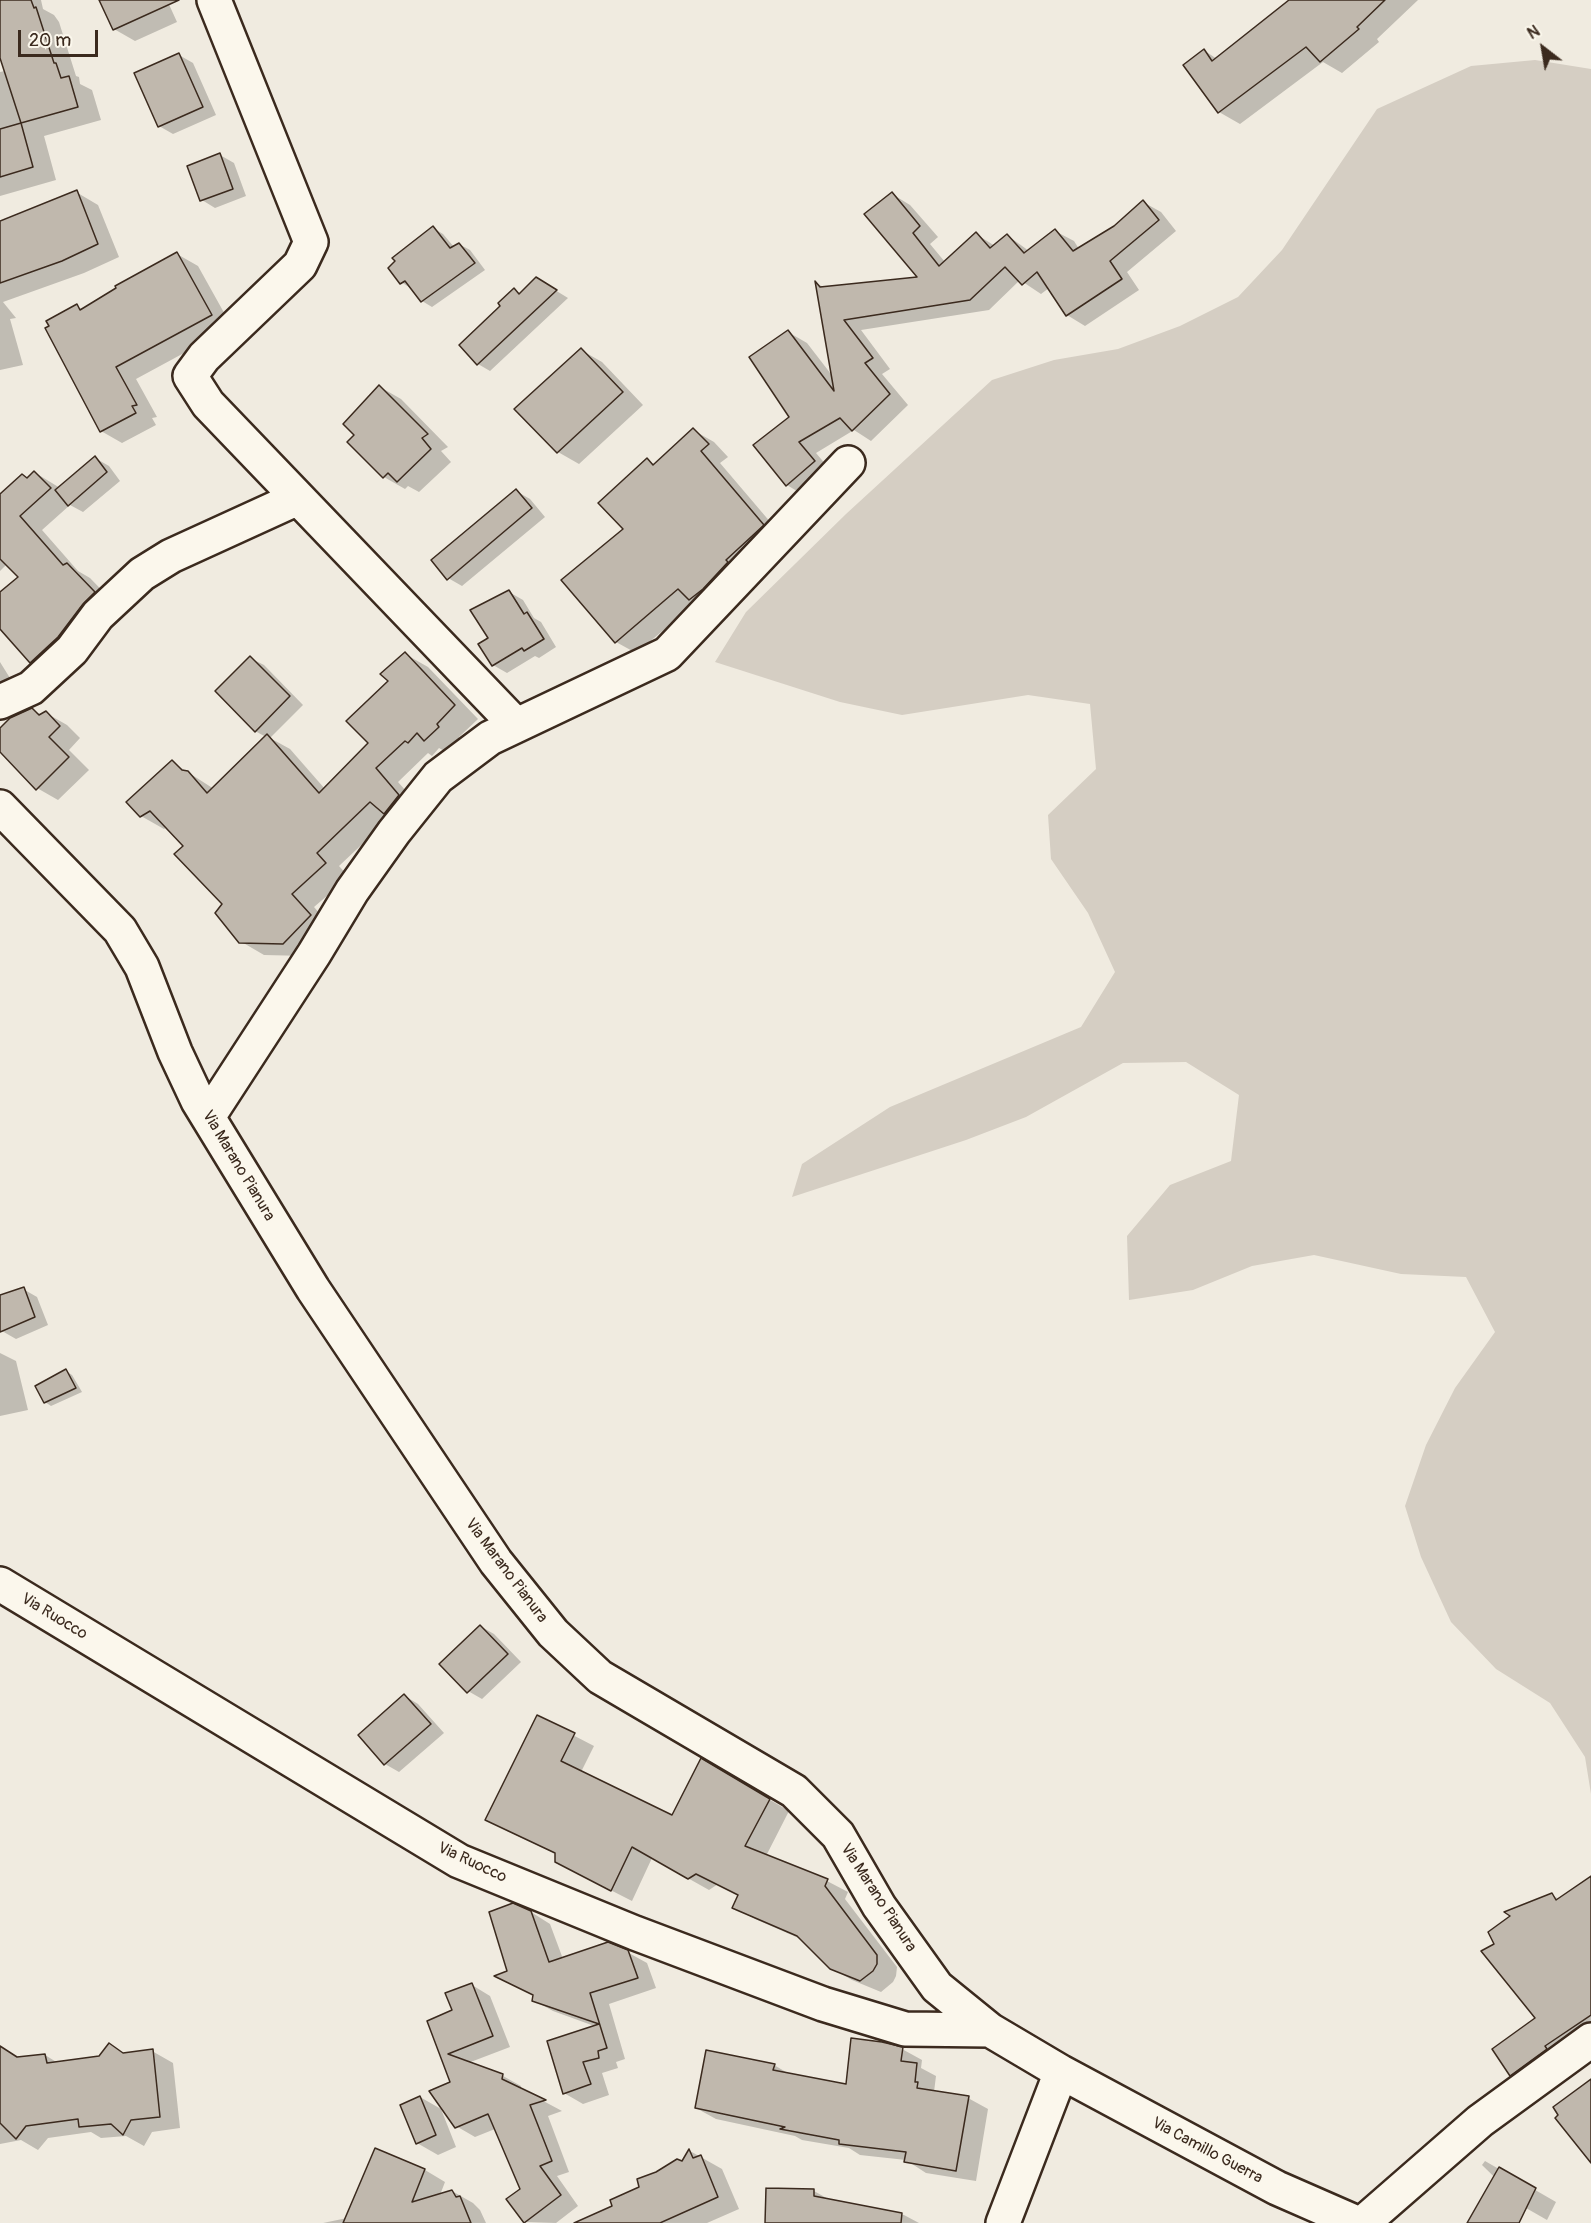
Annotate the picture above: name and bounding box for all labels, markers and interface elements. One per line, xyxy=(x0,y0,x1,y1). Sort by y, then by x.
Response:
scale bar xyxy=(21,18,100,56)
north arrow xyxy=(1513,18,1573,78)
text: N xyxy=(1524,21,1544,44)
text: 20 m xyxy=(29,29,71,52)
street label: Via Marano Pianura xyxy=(198,1107,278,1225)
street label: Via Marano Pianura xyxy=(461,1515,551,1627)
street label: Via Ruocco xyxy=(17,1590,91,1644)
street label: Via Ruocco xyxy=(434,1839,510,1887)
street label: Via Marano Pianura xyxy=(836,1840,920,1956)
street label: Via Camillo Guerra xyxy=(1148,2114,1266,2188)

